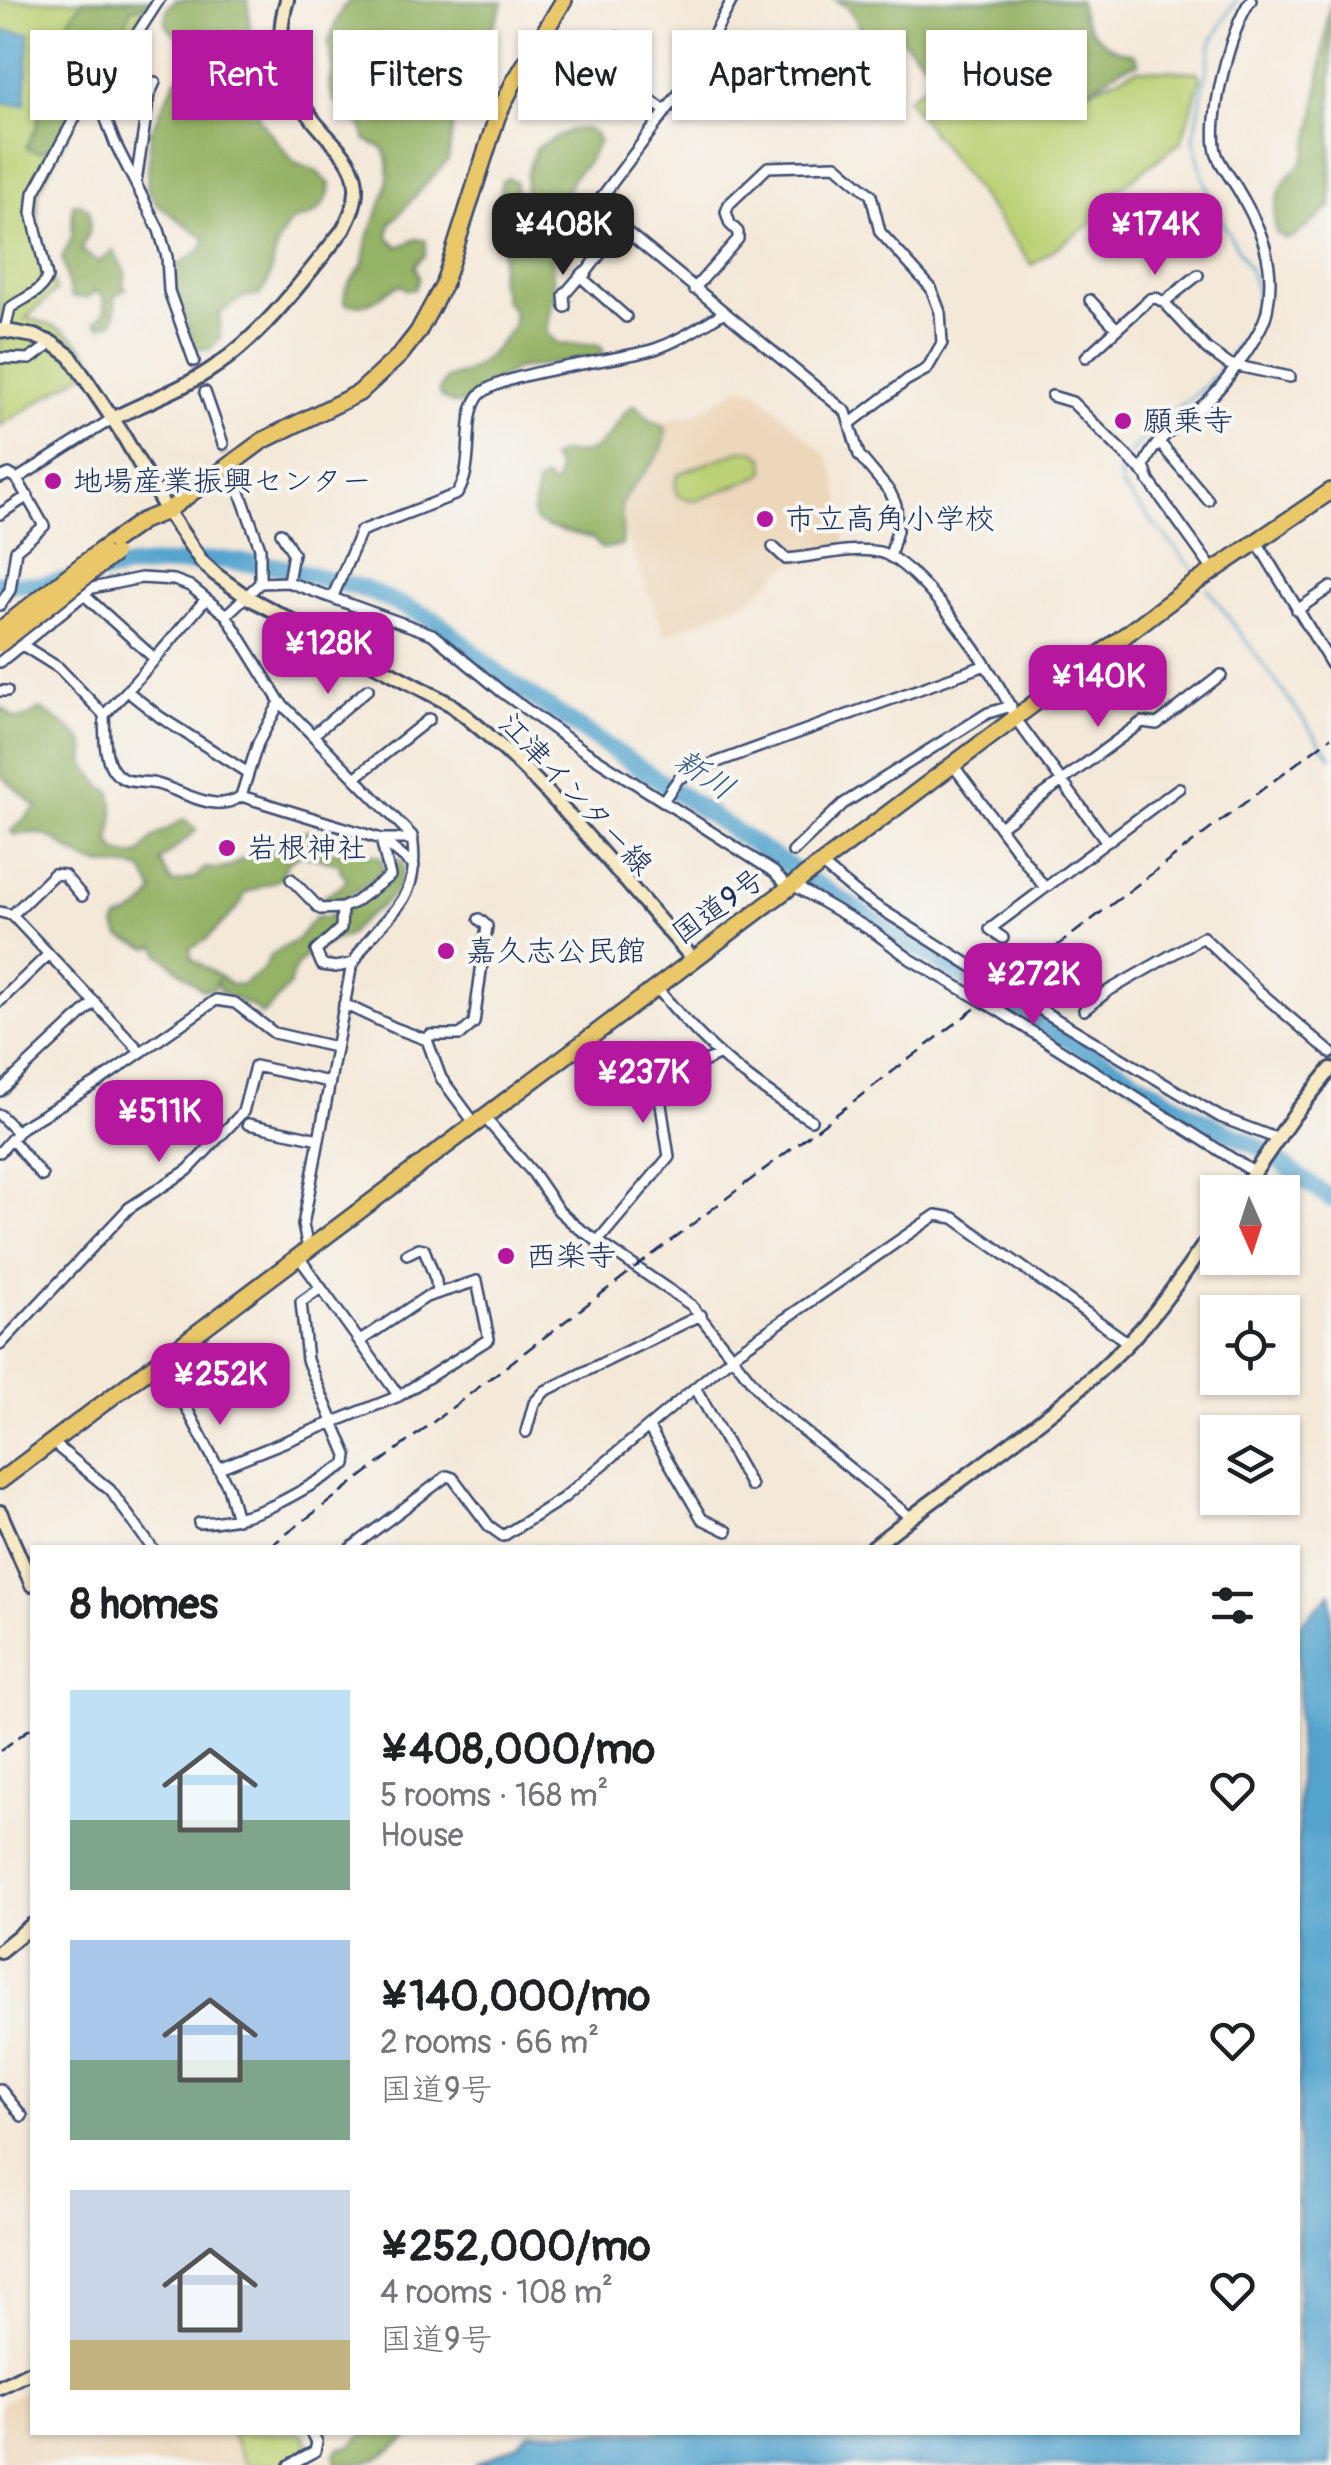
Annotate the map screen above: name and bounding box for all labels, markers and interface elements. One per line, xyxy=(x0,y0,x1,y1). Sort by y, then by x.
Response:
chip: Buy xyxy=(30,30,152,120)
chip: Rent xyxy=(172,30,313,120)
chip: Filters xyxy=(333,30,498,120)
chip: New xyxy=(518,30,652,120)
chip: Apartment xyxy=(672,30,906,120)
chip: House xyxy=(926,30,1087,120)
pin: ¥408K xyxy=(493,193,633,278)
pin: ¥174K xyxy=(1085,193,1225,278)
text: ¥408K xyxy=(514,205,612,245)
text: ¥174K xyxy=(1110,205,1200,245)
place label: 願乗寺 xyxy=(1143,403,1233,440)
marker: 願乗寺 xyxy=(1112,410,1134,432)
place label: 地場産業振興センター xyxy=(73,463,372,500)
marker: 地場産業振興センター xyxy=(42,470,64,492)
place label: 市立高角小学校 xyxy=(785,501,995,538)
marker: 市立高角小学校 xyxy=(754,508,776,530)
pin: ¥128K xyxy=(258,612,398,697)
text: ¥128K xyxy=(284,624,372,664)
pin: ¥140K xyxy=(1028,645,1168,730)
text: ¥140K xyxy=(1051,657,1145,697)
street label: 江津インター線 xyxy=(491,705,660,883)
water label: 新川 xyxy=(667,740,742,809)
place label: 岩根神社 xyxy=(247,830,367,867)
marker: 岩根神社 xyxy=(216,837,238,859)
street label: 国道9号 xyxy=(665,860,772,952)
place label: 嘉久志公民館 xyxy=(466,933,646,970)
marker: 嘉久志公民館 xyxy=(435,940,457,962)
pin: ¥272K xyxy=(963,943,1103,1028)
text: ¥272K xyxy=(986,955,1080,995)
pin: ¥237K xyxy=(573,1041,713,1126)
text: ¥237K xyxy=(596,1053,690,1093)
pin: ¥511K xyxy=(89,1080,229,1165)
text: ¥511K xyxy=(117,1092,201,1132)
north arrow xyxy=(1200,1175,1300,1275)
map controls xyxy=(1200,1175,1300,1515)
place label: 西楽寺 xyxy=(526,1238,616,1275)
marker: 西楽寺 xyxy=(495,1245,517,1267)
button: locate xyxy=(1200,1295,1300,1395)
pin: ¥252K xyxy=(150,1343,290,1428)
text: ¥252K xyxy=(173,1355,267,1395)
button: layers xyxy=(1200,1415,1300,1515)
icon: filters xyxy=(1205,1578,1260,1633)
text: 8 homes xyxy=(70,1579,218,1631)
text: ¥408,000/mo xyxy=(380,1724,655,1776)
icon: home xyxy=(150,1730,270,1850)
icon: heart xyxy=(1205,1763,1260,1818)
text: 5 rooms · 168 m² xyxy=(380,1776,609,1816)
text: House xyxy=(380,1816,464,1856)
text: ¥140,000/mo xyxy=(380,1971,650,2023)
icon: home xyxy=(150,1980,270,2100)
icon: heart xyxy=(1205,2013,1260,2068)
text: 2 rooms · 66 m² xyxy=(380,2023,599,2063)
text: 国道9号 xyxy=(380,2070,492,2110)
text: ¥252,000/mo xyxy=(380,2221,651,2273)
icon: home xyxy=(150,2230,270,2350)
icon: heart xyxy=(1205,2263,1260,2318)
text: 4 rooms · 108 m² xyxy=(380,2273,613,2313)
text: 国道9号 xyxy=(380,2320,492,2360)

